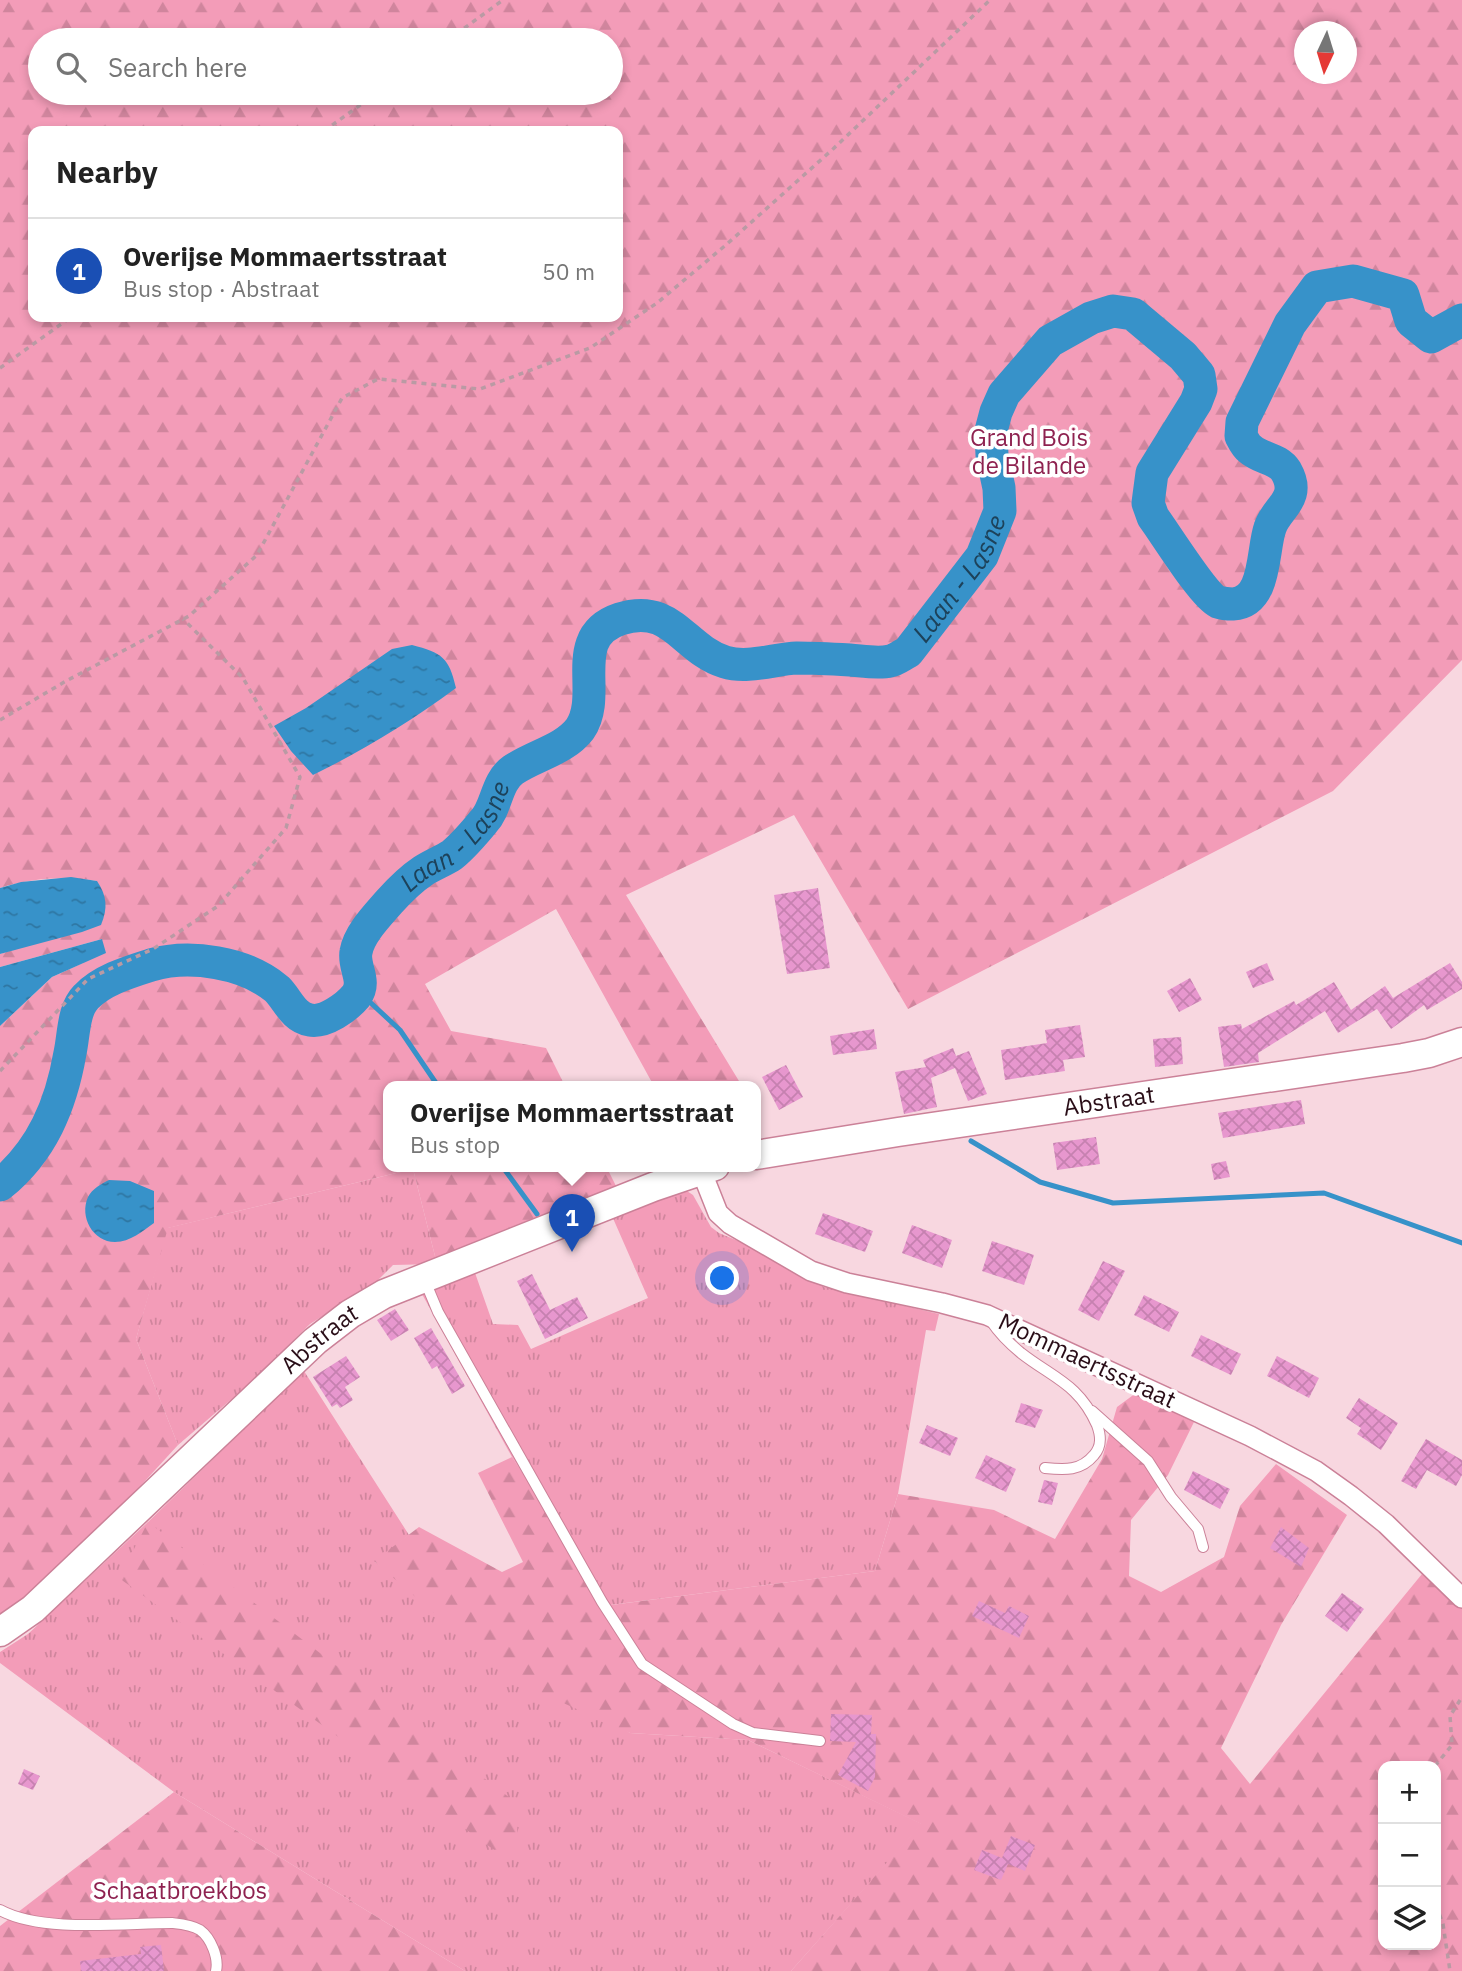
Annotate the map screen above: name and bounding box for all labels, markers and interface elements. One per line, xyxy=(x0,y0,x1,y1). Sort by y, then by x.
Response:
north arrow xyxy=(1294,21,1357,84)
search box xyxy=(28,28,623,105)
icon: search xyxy=(52,48,90,86)
text: Search here xyxy=(108,50,247,84)
text: Nearby xyxy=(56,152,158,191)
text: Overijse Mommaertsstraat xyxy=(123,239,447,273)
text: 1 xyxy=(72,256,86,286)
text: 50 m xyxy=(542,256,595,286)
text: Bus stop · Abstraat xyxy=(123,273,320,303)
park label: Grand Bois de Bilande xyxy=(970,421,1088,481)
water label: Laan - Lasne xyxy=(904,510,1013,648)
water label: Laan - Lasne xyxy=(392,775,517,898)
street label: Abstraat xyxy=(1061,1078,1157,1123)
popup xyxy=(383,1081,761,1172)
text: Overijse Mommaertsstraat xyxy=(410,1095,734,1129)
text: Bus stop xyxy=(410,1129,500,1159)
pin: 1 xyxy=(549,1194,595,1252)
your location xyxy=(705,1261,739,1295)
street label: Abstraat xyxy=(273,1296,363,1380)
street label: Mommaertsstraat xyxy=(993,1305,1181,1415)
map controls xyxy=(1378,1761,1441,1950)
button: + xyxy=(1378,1761,1441,1824)
button: − xyxy=(1378,1824,1441,1887)
park label: Schaatbroekbos xyxy=(93,1874,267,1906)
button: layers xyxy=(1378,1887,1441,1950)

